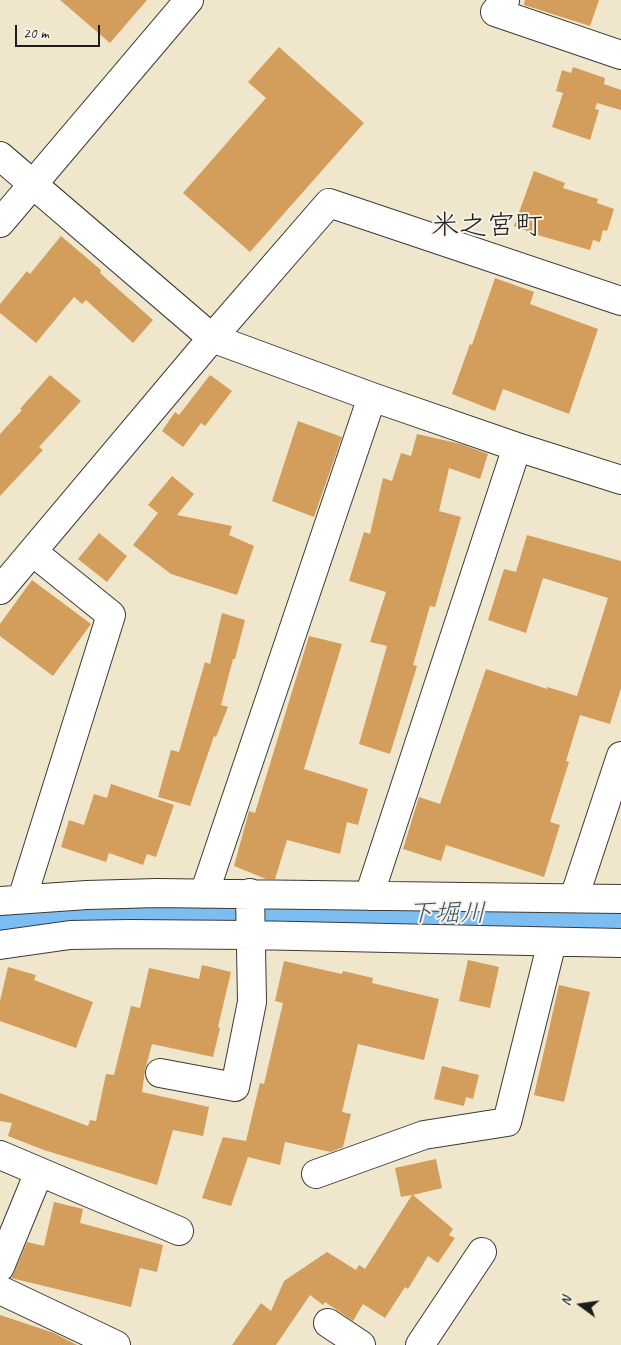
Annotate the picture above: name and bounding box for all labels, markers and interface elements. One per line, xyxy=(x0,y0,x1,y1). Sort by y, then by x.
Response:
scale bar xyxy=(18,15,102,47)
text: 20 m xyxy=(23,24,49,43)
district label: 米之宮町 xyxy=(431,210,543,244)
water label: 下堀川 xyxy=(408,898,486,930)
north arrow xyxy=(556,1280,606,1330)
text: N xyxy=(557,1295,575,1308)

